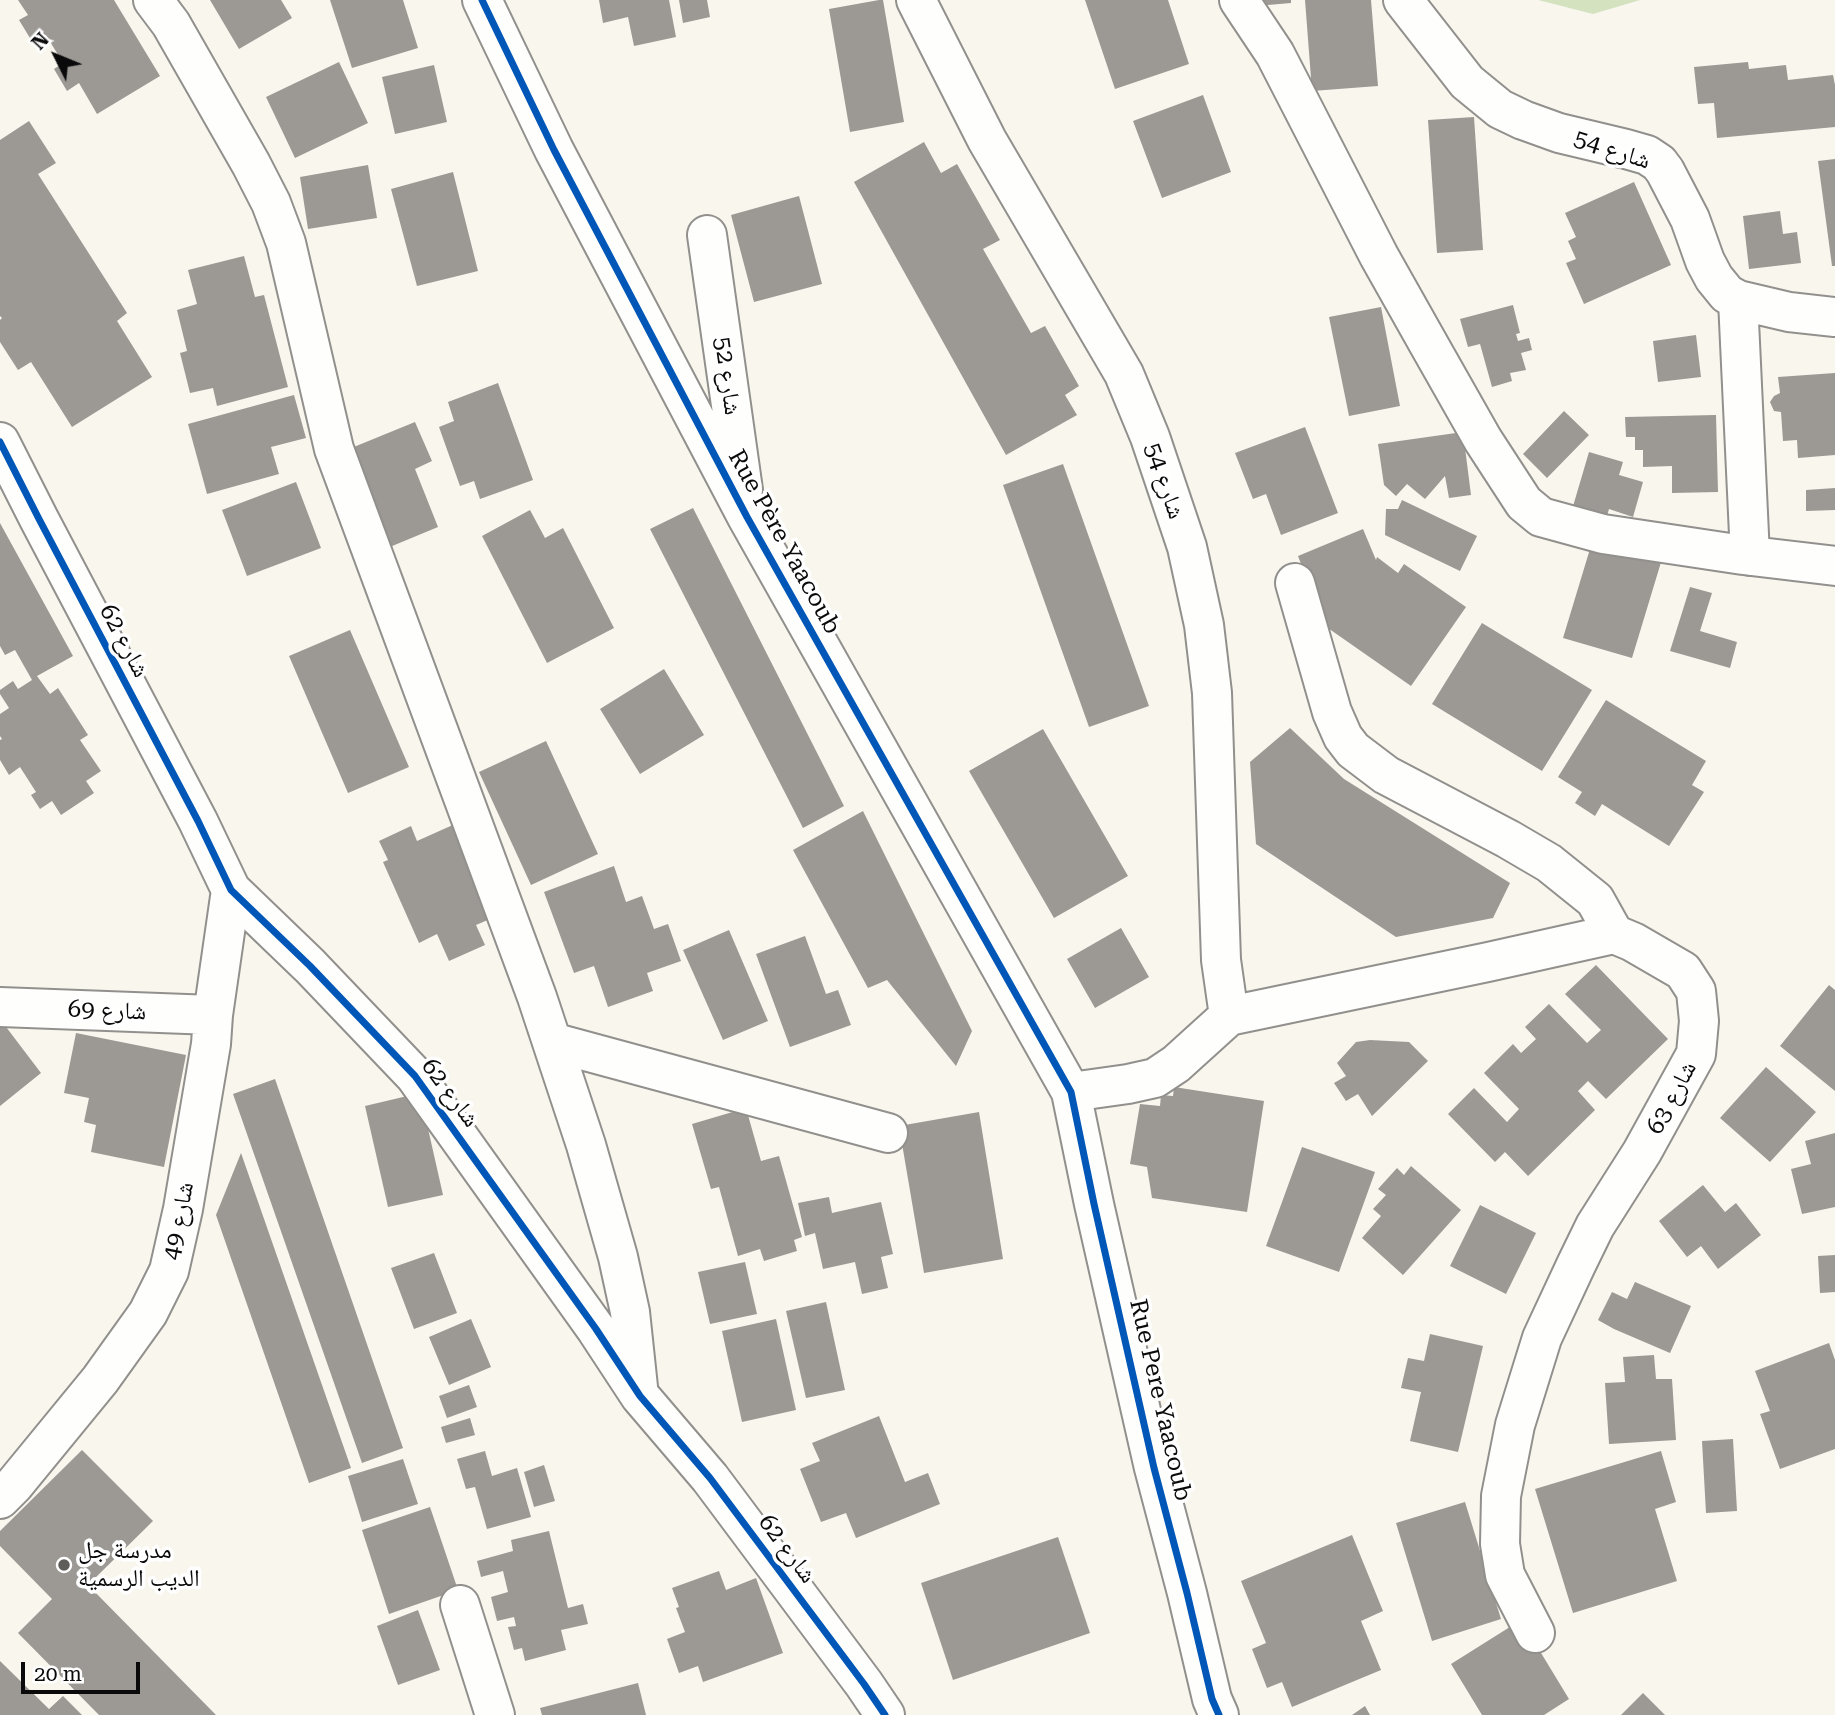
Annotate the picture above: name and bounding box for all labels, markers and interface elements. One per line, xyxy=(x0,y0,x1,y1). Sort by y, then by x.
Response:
north arrow xyxy=(21,21,91,91)
text: N xyxy=(27,28,54,55)
street label: شارع 54 xyxy=(1570,124,1654,176)
street label: شارع 52 xyxy=(707,335,747,417)
street label: شارع 54 xyxy=(1138,439,1190,523)
street label: Rue Père Yaacoub xyxy=(721,445,847,639)
street label: شارع 62 xyxy=(93,600,155,682)
street label: شارع 69 xyxy=(67,995,147,1027)
street label: شارع 62 xyxy=(415,1053,485,1133)
street label: شارع 63 xyxy=(1641,1057,1703,1139)
street label: شارع 49 xyxy=(157,1180,201,1262)
street label: Rue Pere Yaacoub xyxy=(1123,1296,1197,1504)
street label: شارع 62 xyxy=(752,1509,822,1589)
place label: مدرسة جل الديب الرسمية xyxy=(78,1537,200,1593)
marker: مدرسة جل الديب الرسمية xyxy=(56,1557,72,1573)
scale bar xyxy=(24,1648,144,1692)
text: 20 m xyxy=(34,1662,82,1686)

